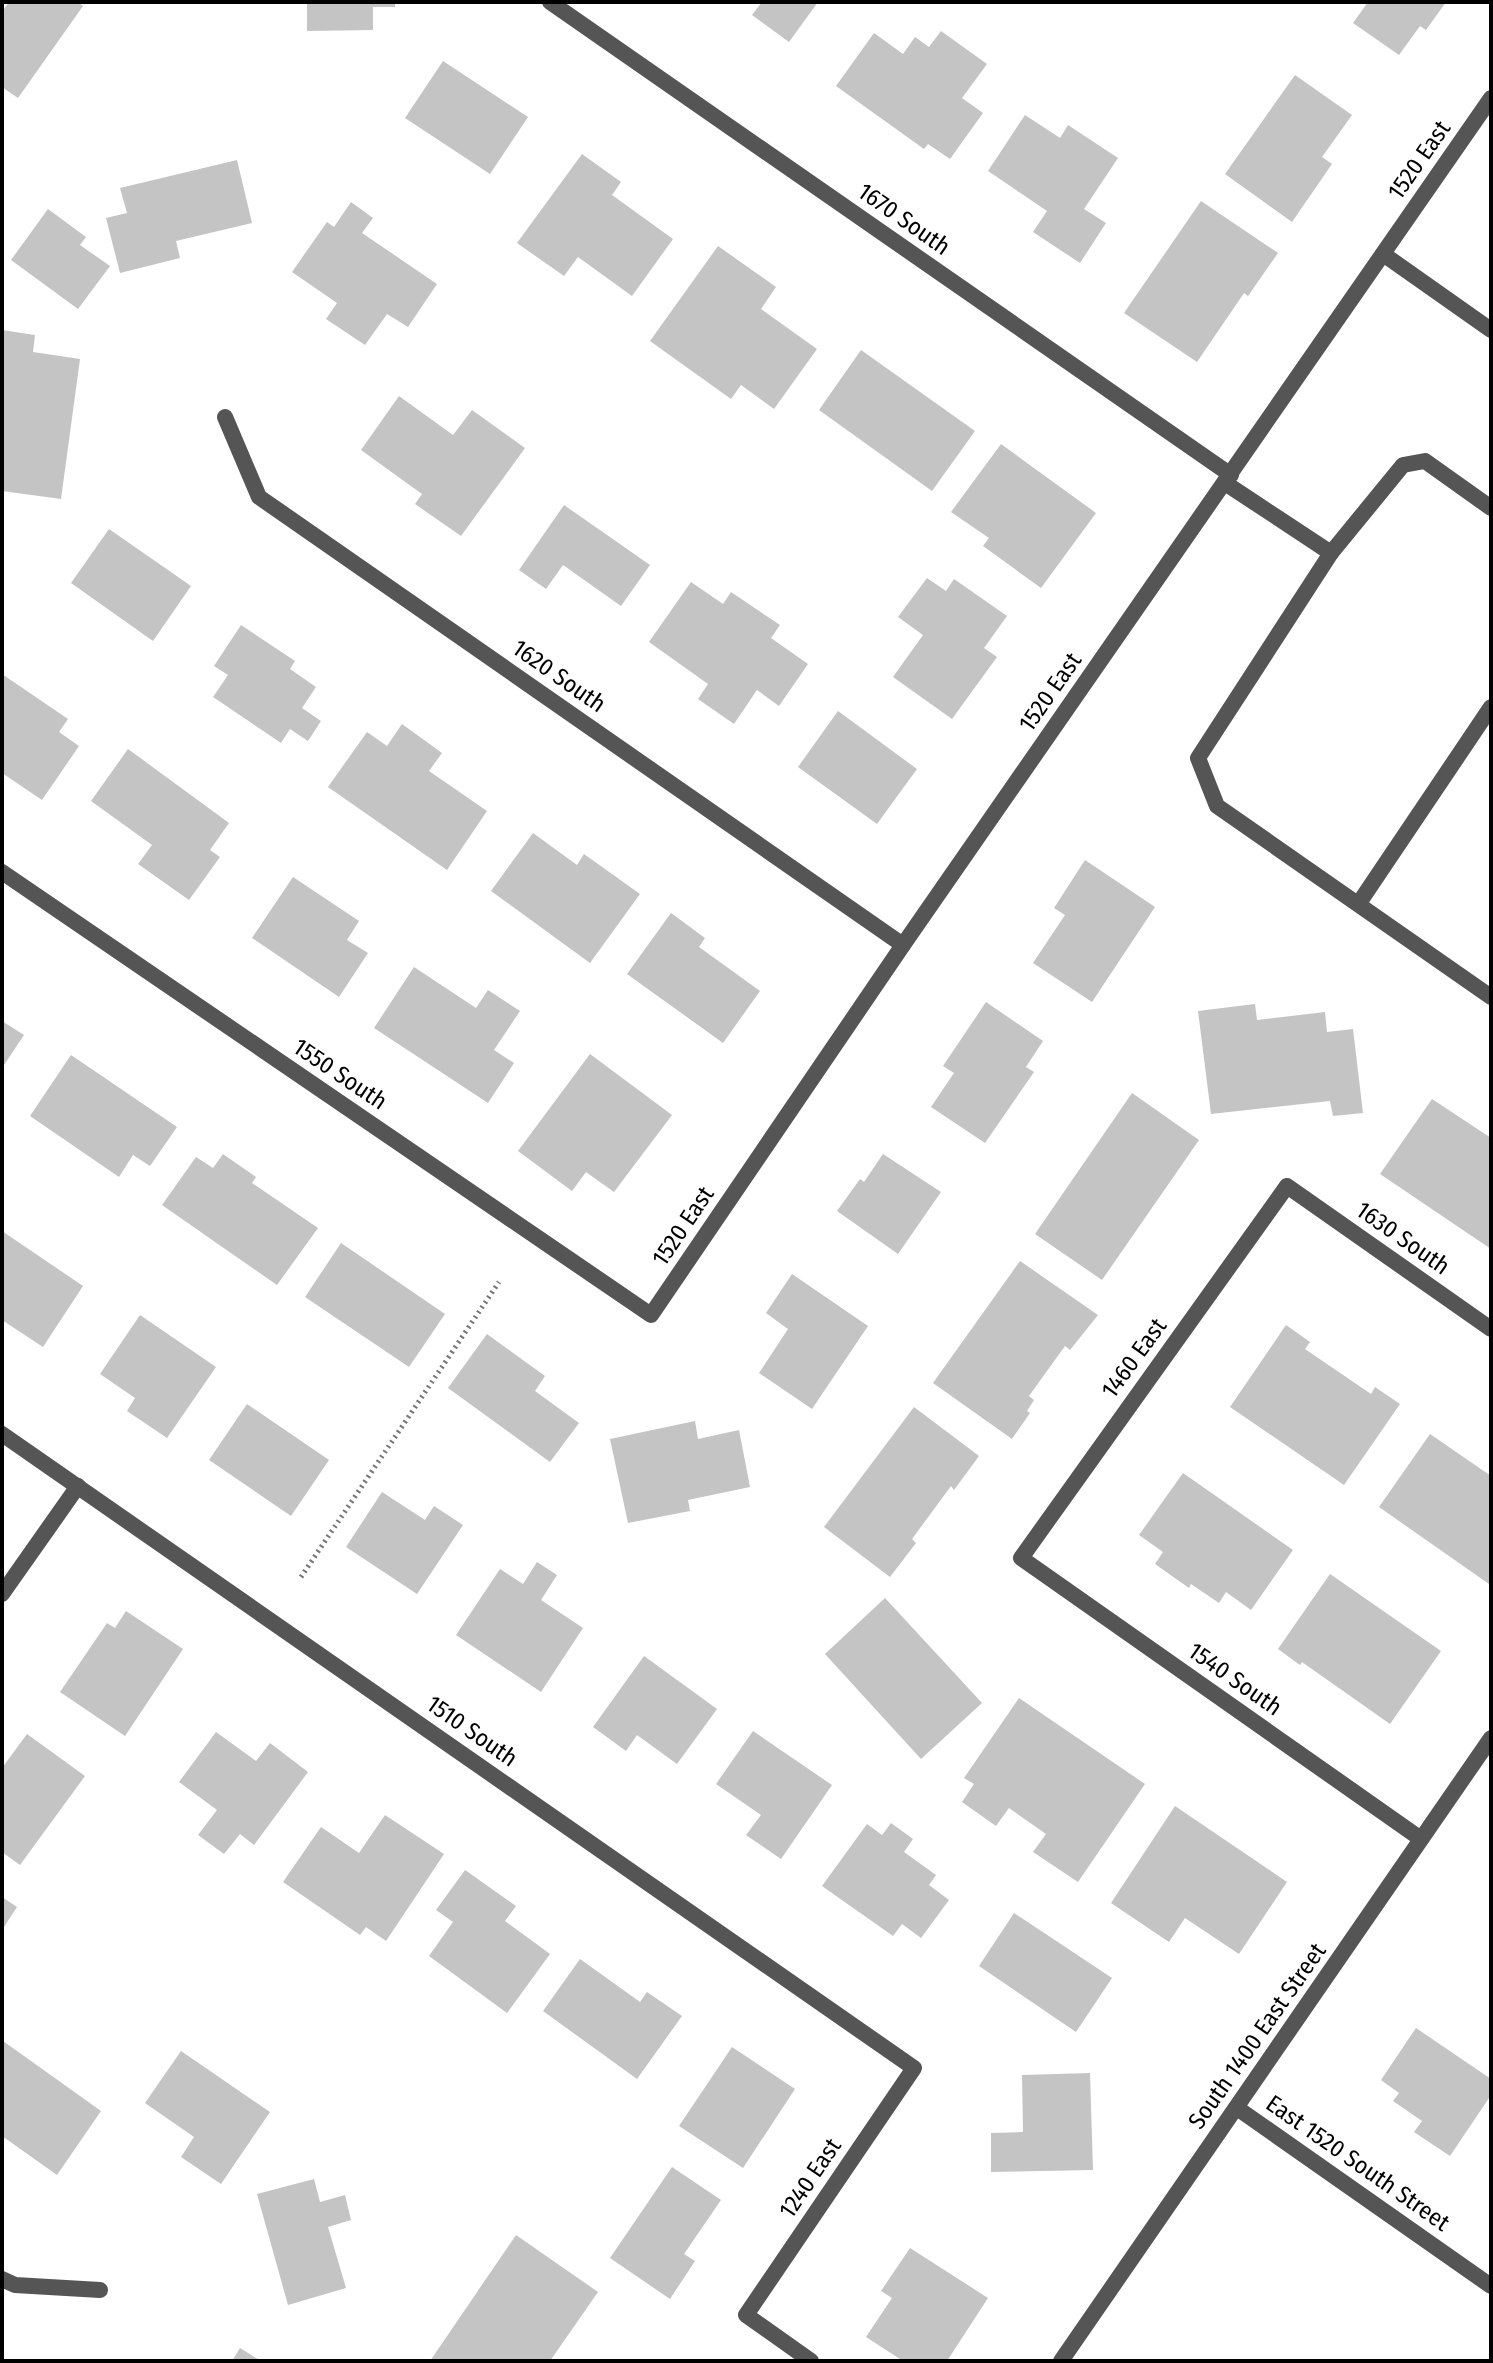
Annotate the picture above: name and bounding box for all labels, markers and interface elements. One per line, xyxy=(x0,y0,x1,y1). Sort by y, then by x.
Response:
street label: 1520 East xyxy=(1382,115,1456,205)
street label: 1670 South xyxy=(853,177,955,261)
street label: 1620 South xyxy=(507,634,611,718)
street label: 1520 East xyxy=(1013,647,1087,737)
street label: 1550 South xyxy=(288,1032,392,1116)
street label: 1520 East xyxy=(646,1181,720,1271)
street label: 1630 South xyxy=(1351,1196,1455,1280)
street label: 1460 East xyxy=(1096,1313,1172,1403)
street label: 1540 South xyxy=(1183,1637,1287,1721)
street label: 1510 South xyxy=(421,1690,523,1772)
street label: South 1400 East Street xyxy=(1182,1938,1332,2134)
street label: East 1520 South Street xyxy=(1261,2089,1455,2237)
street label: 1240 East xyxy=(773,2133,847,2223)

